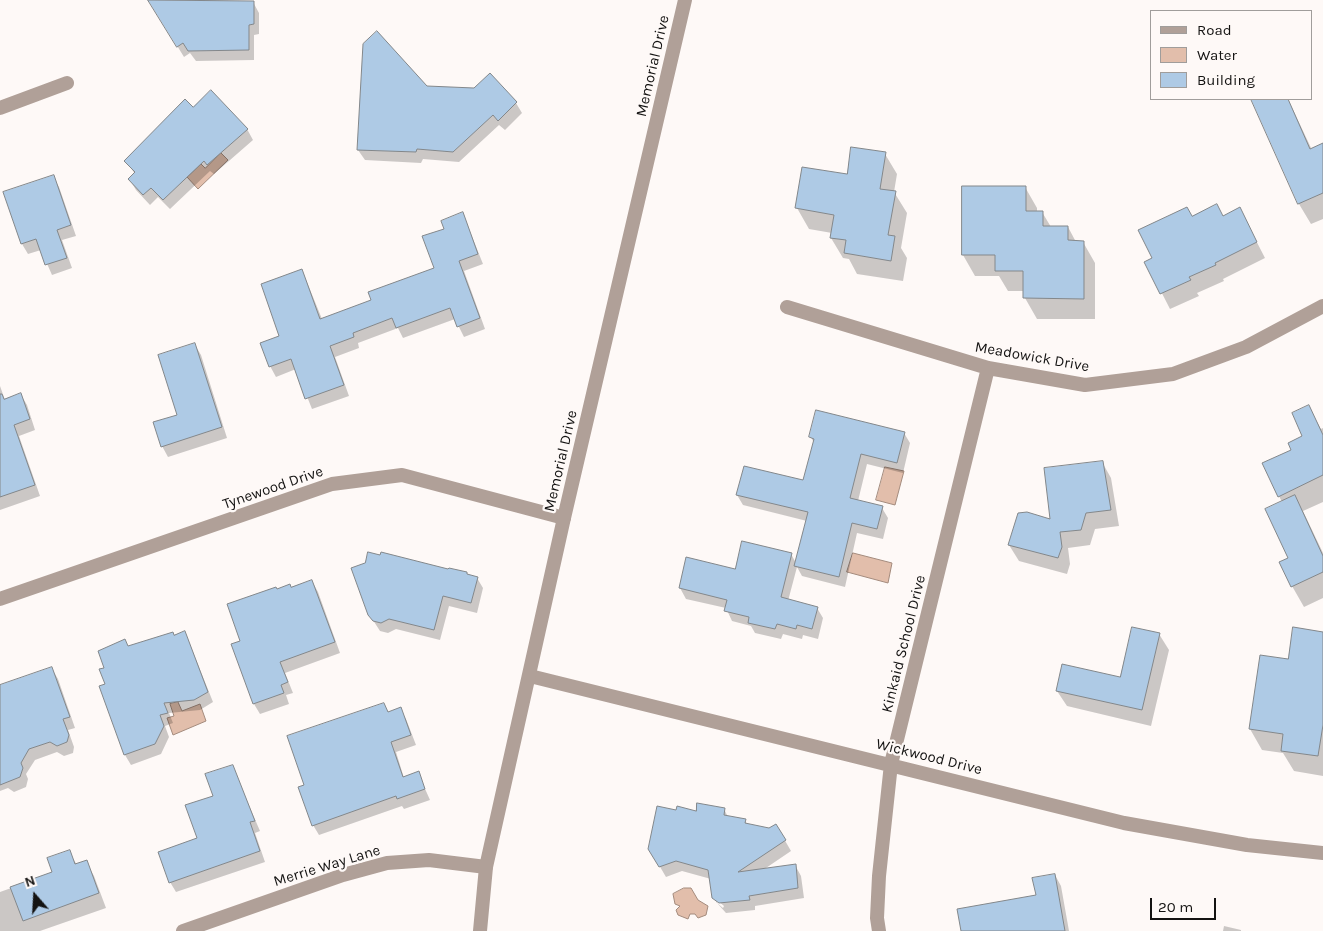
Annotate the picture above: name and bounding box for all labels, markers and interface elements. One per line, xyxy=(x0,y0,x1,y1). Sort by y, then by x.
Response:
legend xyxy=(1150,10,1313,100)
street label: Memorial Drive xyxy=(633,14,673,118)
text: Road xyxy=(1197,21,1232,39)
text: Water xyxy=(1197,46,1237,64)
text: Building xyxy=(1197,71,1255,89)
street label: Meadowick Drive xyxy=(973,338,1091,376)
street label: Memorial Drive xyxy=(541,409,581,513)
street label: Tynewood Drive xyxy=(221,462,325,514)
street label: Kinkaid School Drive xyxy=(878,573,930,715)
street label: Wickwood Drive xyxy=(874,735,984,779)
street label: Merrie Way Lane xyxy=(271,841,383,891)
north arrow xyxy=(10,871,60,921)
text: N xyxy=(22,872,37,891)
scale bar xyxy=(1153,888,1219,920)
text: 20 m xyxy=(1158,898,1193,916)

